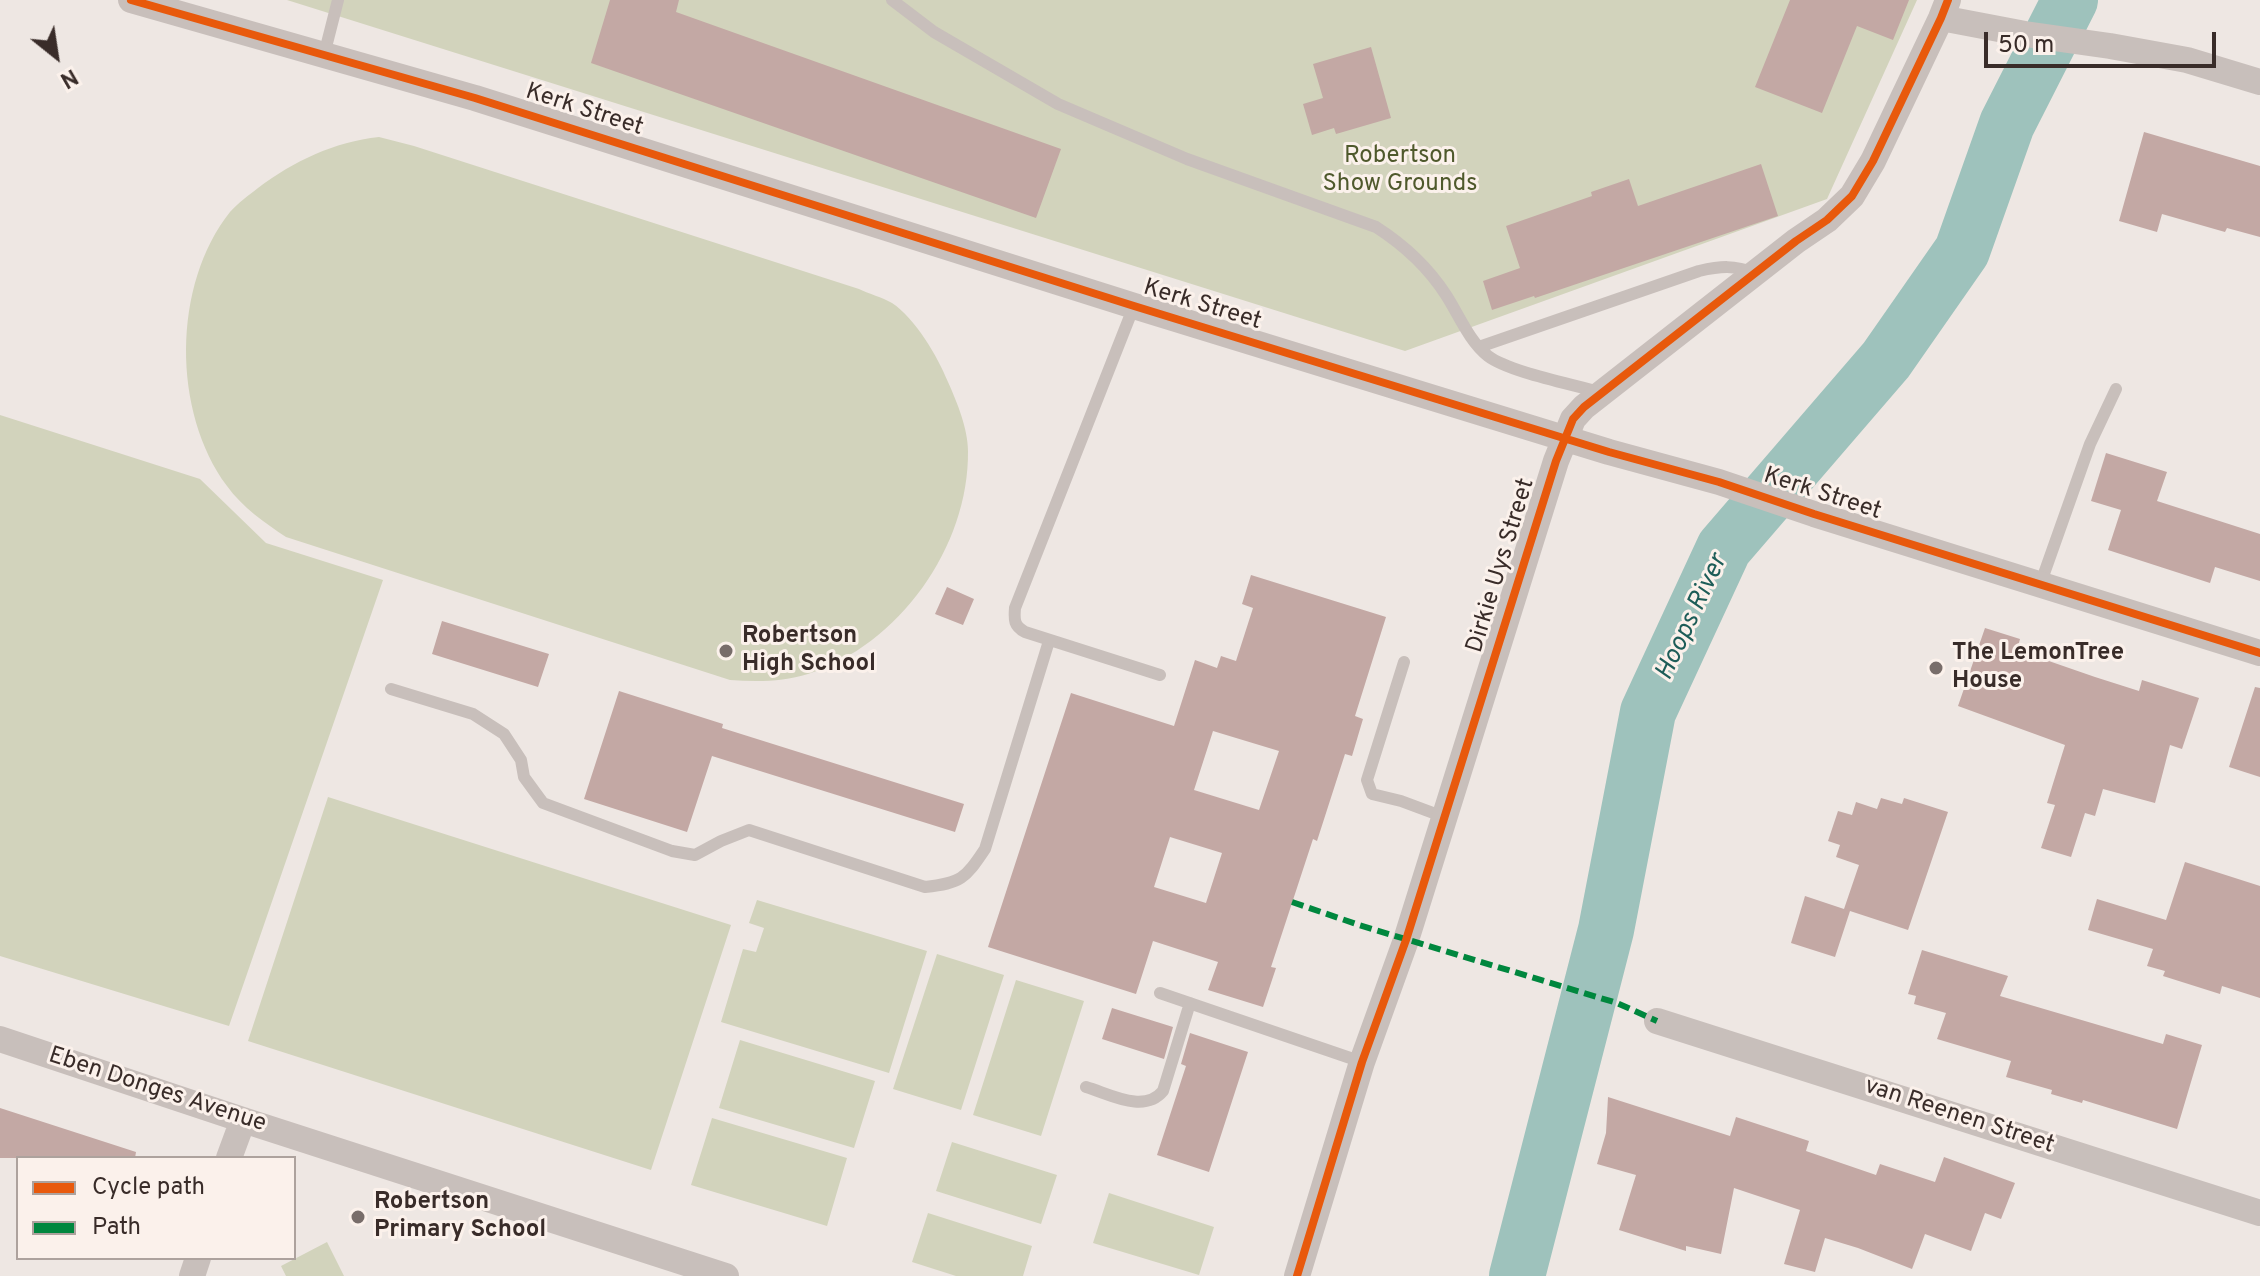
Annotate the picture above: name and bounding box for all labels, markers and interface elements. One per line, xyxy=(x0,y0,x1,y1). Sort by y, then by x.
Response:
north arrow xyxy=(16,16,96,96)
scale bar xyxy=(1988,16,2220,66)
text: 50 m xyxy=(1998,31,2054,61)
text: N xyxy=(55,62,82,93)
street label: Kerk Street xyxy=(522,78,646,144)
park label: Robertson Show Grounds xyxy=(1322,143,1478,199)
street label: Kerk Street xyxy=(1139,274,1265,338)
street label: Kerk Street xyxy=(1760,462,1884,528)
street label: Dirkie Uys Street xyxy=(1462,475,1542,657)
water label: Hoops River xyxy=(1650,550,1736,686)
place label: Robertson High School xyxy=(742,623,876,679)
place label: The LemonTree House xyxy=(1952,640,2124,696)
marker: Robertson High School xyxy=(717,642,735,660)
marker: The LemonTree House xyxy=(1927,659,1945,677)
street label: Eben Donges Avenue xyxy=(45,1042,269,1140)
street label: van Reenen Street xyxy=(1860,1073,2058,1161)
legend xyxy=(16,1156,296,1260)
text: Cycle path xyxy=(92,1173,205,1203)
place label: Robertson Primary School xyxy=(374,1189,546,1245)
marker: Robertson Primary School xyxy=(349,1208,367,1226)
text: Path xyxy=(92,1213,141,1243)

